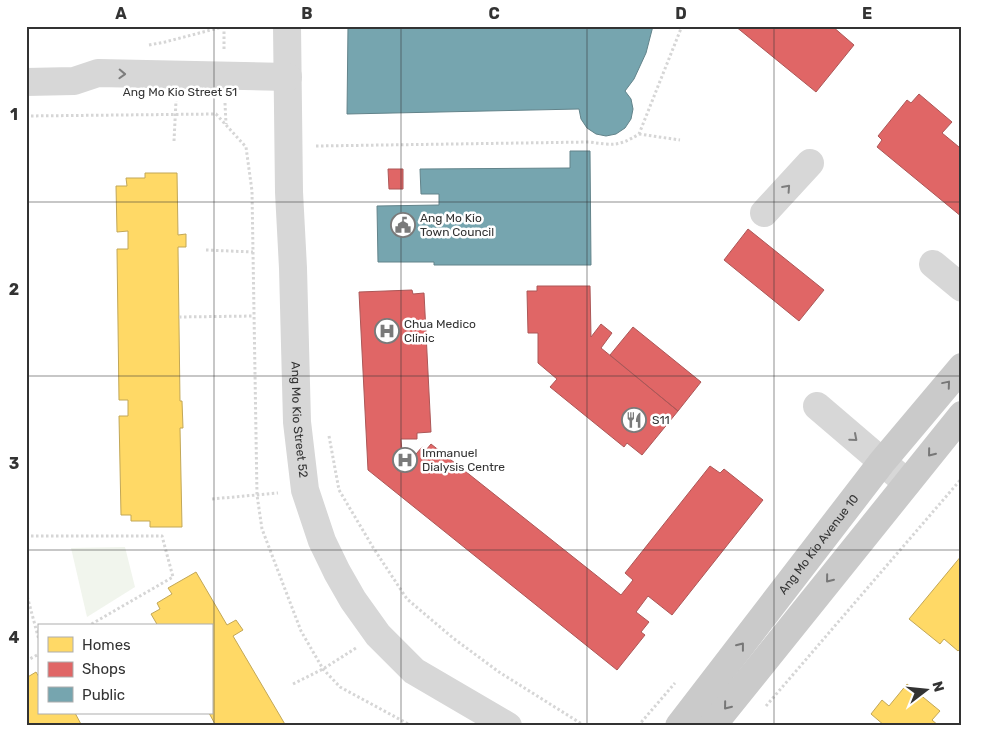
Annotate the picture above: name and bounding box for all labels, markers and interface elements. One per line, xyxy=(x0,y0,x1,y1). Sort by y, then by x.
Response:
text: A xyxy=(115,4,127,23)
text: B xyxy=(301,4,313,23)
text: C xyxy=(488,4,500,23)
text: D xyxy=(675,4,687,23)
text: E xyxy=(862,4,872,23)
one-way arrow xyxy=(118,69,126,80)
street label: Ang Mo Kio Street 51 xyxy=(123,85,237,99)
text: 1 xyxy=(10,105,18,124)
one-way arrow xyxy=(781,184,790,193)
place label: Ang Mo Kio Town Council xyxy=(420,211,494,239)
public building icon: Ang Mo Kio Town Council xyxy=(390,212,416,238)
text: 2 xyxy=(9,280,19,299)
place label: Chua Medico Clinic xyxy=(404,317,476,345)
hospital icon: Chua Medico Clinic xyxy=(374,318,400,344)
street label: Ang Mo Kio Street 52 xyxy=(288,361,311,479)
one-way arrow xyxy=(942,381,951,390)
restaurant icon: S11 xyxy=(621,407,647,433)
place label: S11 xyxy=(652,413,670,427)
one-way arrow xyxy=(848,432,857,441)
place label: Immanuel Dialysis Centre xyxy=(422,446,505,474)
hospital icon: Immanuel Dialysis Centre xyxy=(392,447,418,473)
one-way arrow xyxy=(929,447,937,456)
text: 3 xyxy=(9,454,19,473)
street label: Ang Mo Kio Avenue 10 xyxy=(776,492,861,597)
one-way arrow xyxy=(826,574,835,583)
legend xyxy=(38,624,212,714)
text: 4 xyxy=(9,628,20,647)
text: Homes xyxy=(82,636,131,654)
one-way arrow xyxy=(735,642,744,652)
text: Shops xyxy=(82,660,126,678)
north arrow xyxy=(900,664,950,714)
text: N xyxy=(928,679,948,694)
text: Public xyxy=(82,686,125,704)
one-way arrow xyxy=(725,700,733,709)

